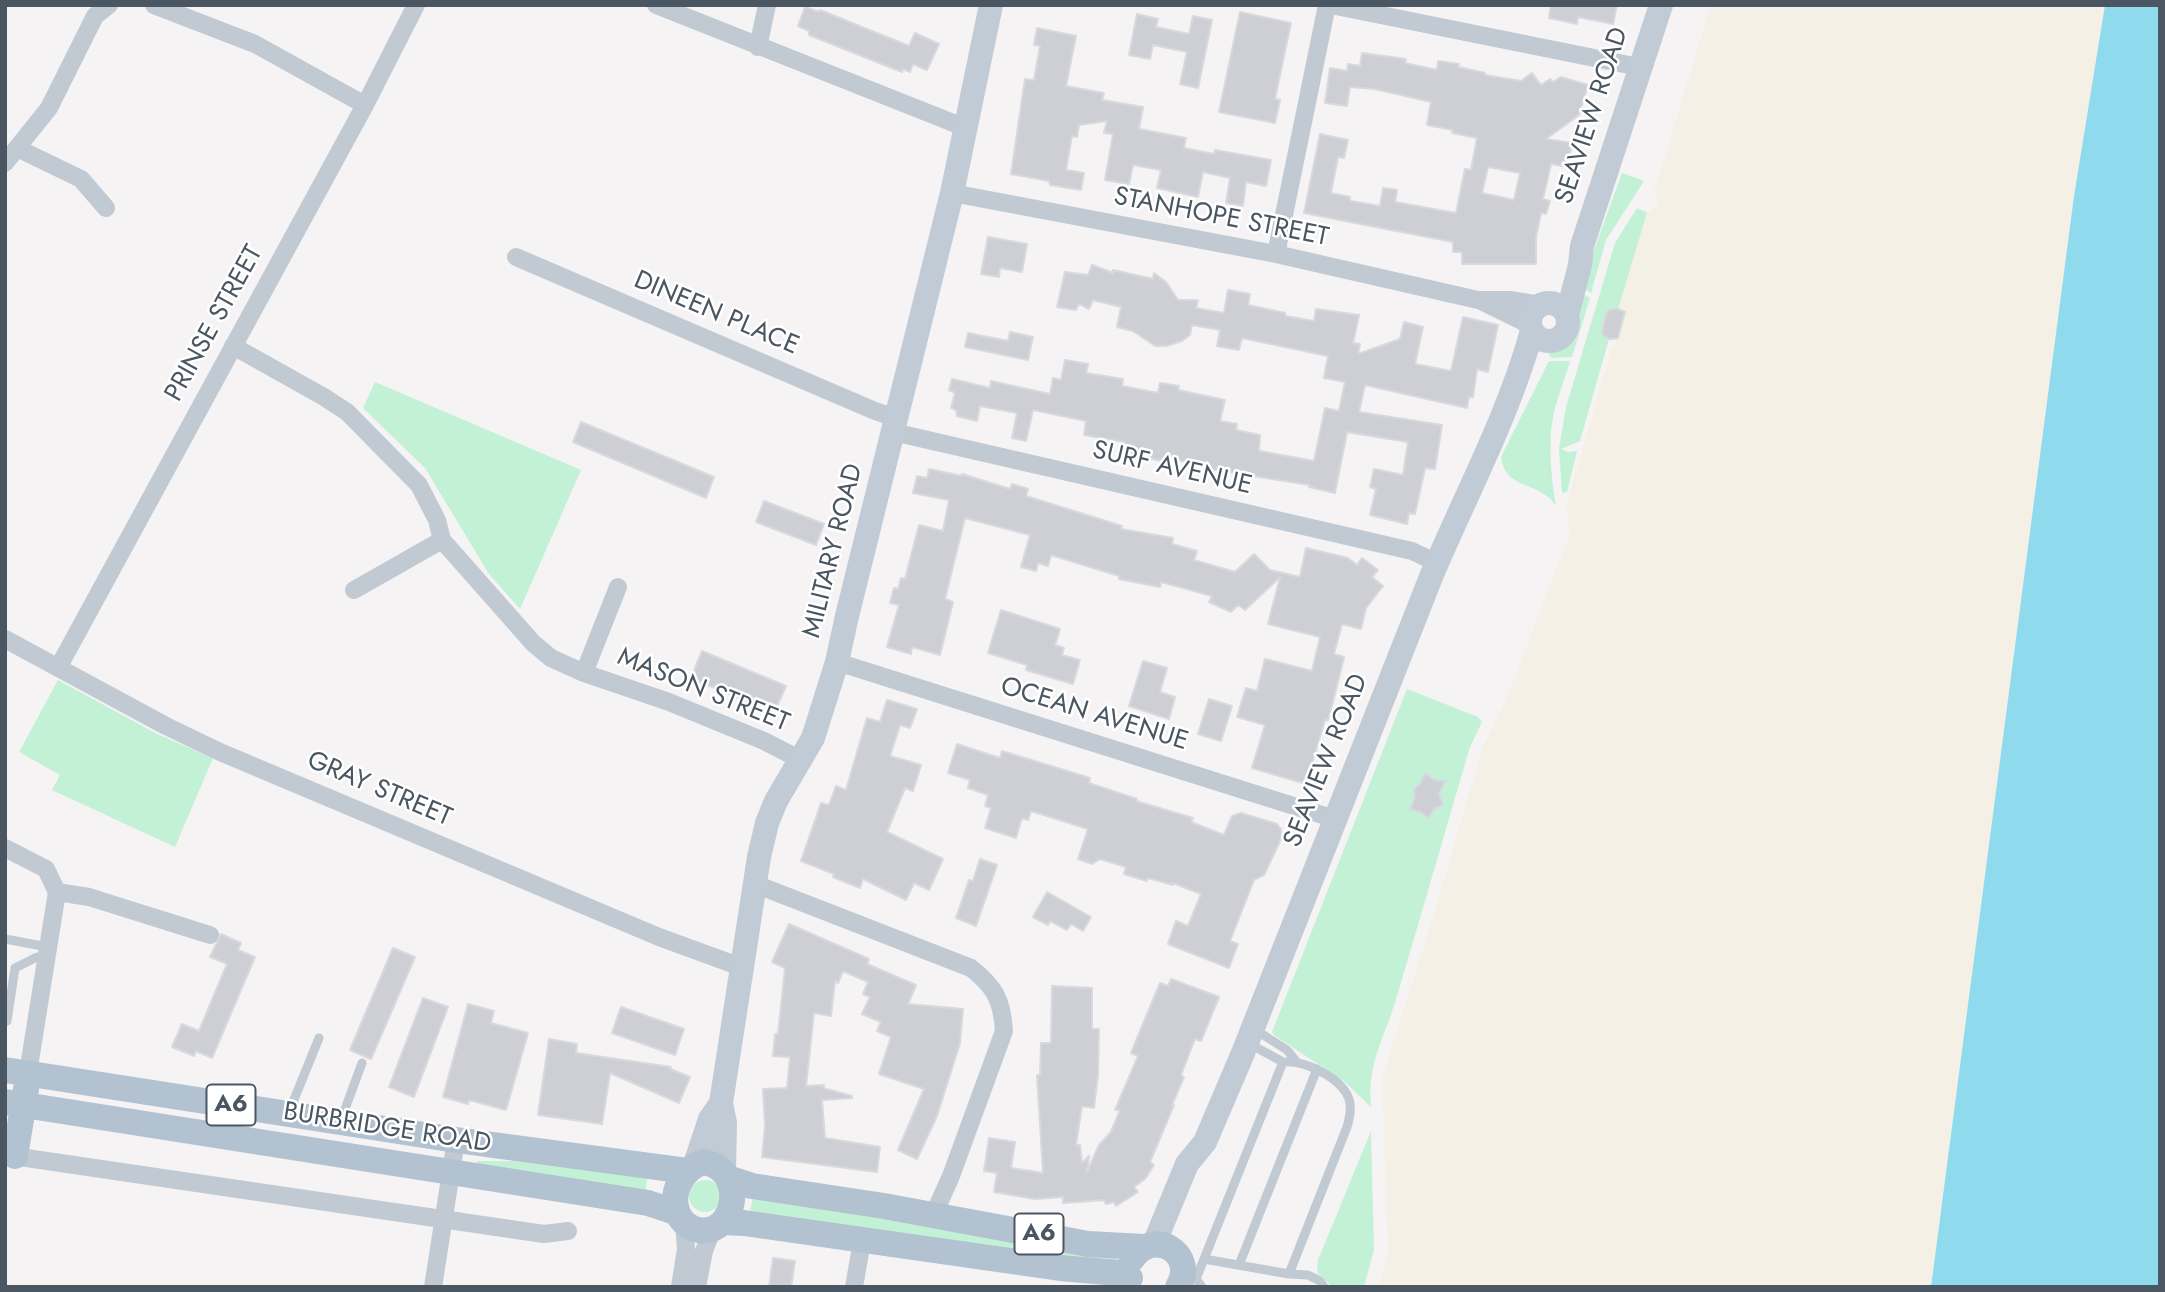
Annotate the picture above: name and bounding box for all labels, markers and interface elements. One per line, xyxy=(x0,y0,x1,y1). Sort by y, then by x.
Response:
street label: SEAVIEW ROAD xyxy=(1550,24,1636,208)
street label: STANHOPE STREET xyxy=(1111,182,1331,254)
street label: PRINSE STREET xyxy=(159,241,271,407)
street label: DINEEN PLACE xyxy=(629,265,803,363)
street label: SURF AVENUE xyxy=(1089,436,1255,502)
street label: MILITARY ROAD xyxy=(797,461,871,641)
street label: MASON STREET xyxy=(613,642,793,740)
street label: SEAVIEW ROAD xyxy=(1278,670,1376,852)
street label: OCEAN AVENUE xyxy=(996,672,1192,758)
street label: GRAY STREET xyxy=(302,746,456,834)
road number: A6 xyxy=(206,1084,256,1126)
street label: BURBRIDGE ROAD xyxy=(281,1097,493,1161)
road number: A6 xyxy=(1014,1214,1064,1254)

